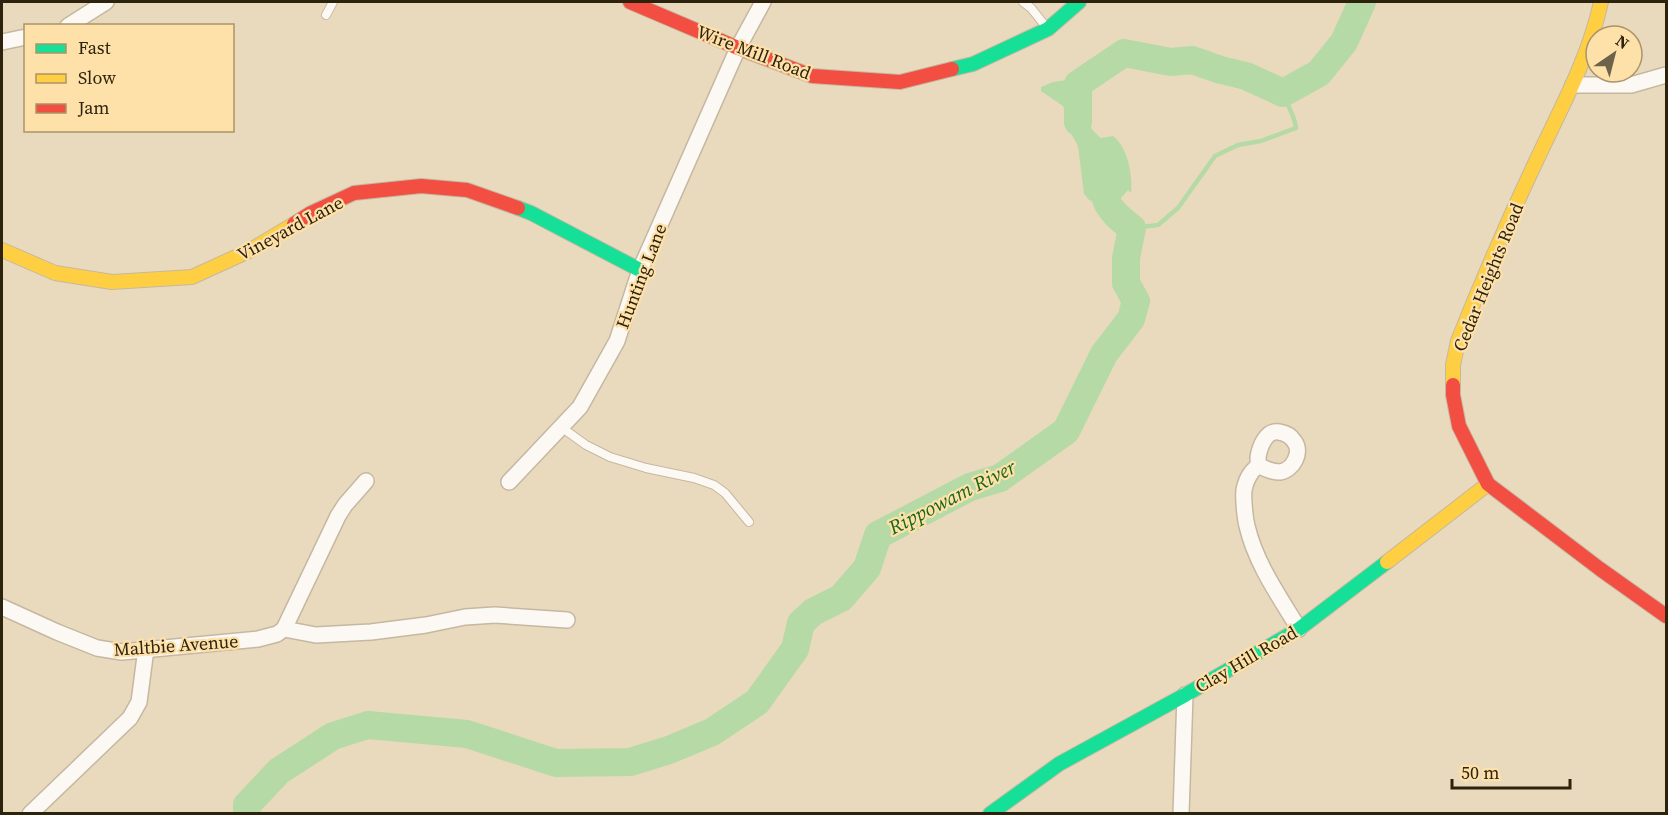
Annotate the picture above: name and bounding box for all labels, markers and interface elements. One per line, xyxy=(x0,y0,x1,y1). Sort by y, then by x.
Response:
street label: Wire Mill Road xyxy=(693,19,815,85)
legend xyxy=(24,24,234,132)
north arrow xyxy=(1584,24,1644,84)
text: N xyxy=(1612,29,1634,54)
text: Fast xyxy=(78,35,111,60)
text: Slow xyxy=(78,65,116,90)
text: Jam xyxy=(77,95,110,120)
street label: Vineyard Lane xyxy=(233,190,347,266)
street label: Cedar Heights Road xyxy=(1447,199,1529,355)
street label: Hunting Lane xyxy=(610,220,672,332)
water label: Rippowam River xyxy=(883,452,1021,542)
street label: Clay Hill Road xyxy=(1190,620,1302,698)
street label: Maltbie Avenue xyxy=(113,628,239,662)
scale bar xyxy=(1452,752,1570,790)
text: 50 m xyxy=(1461,760,1499,785)

